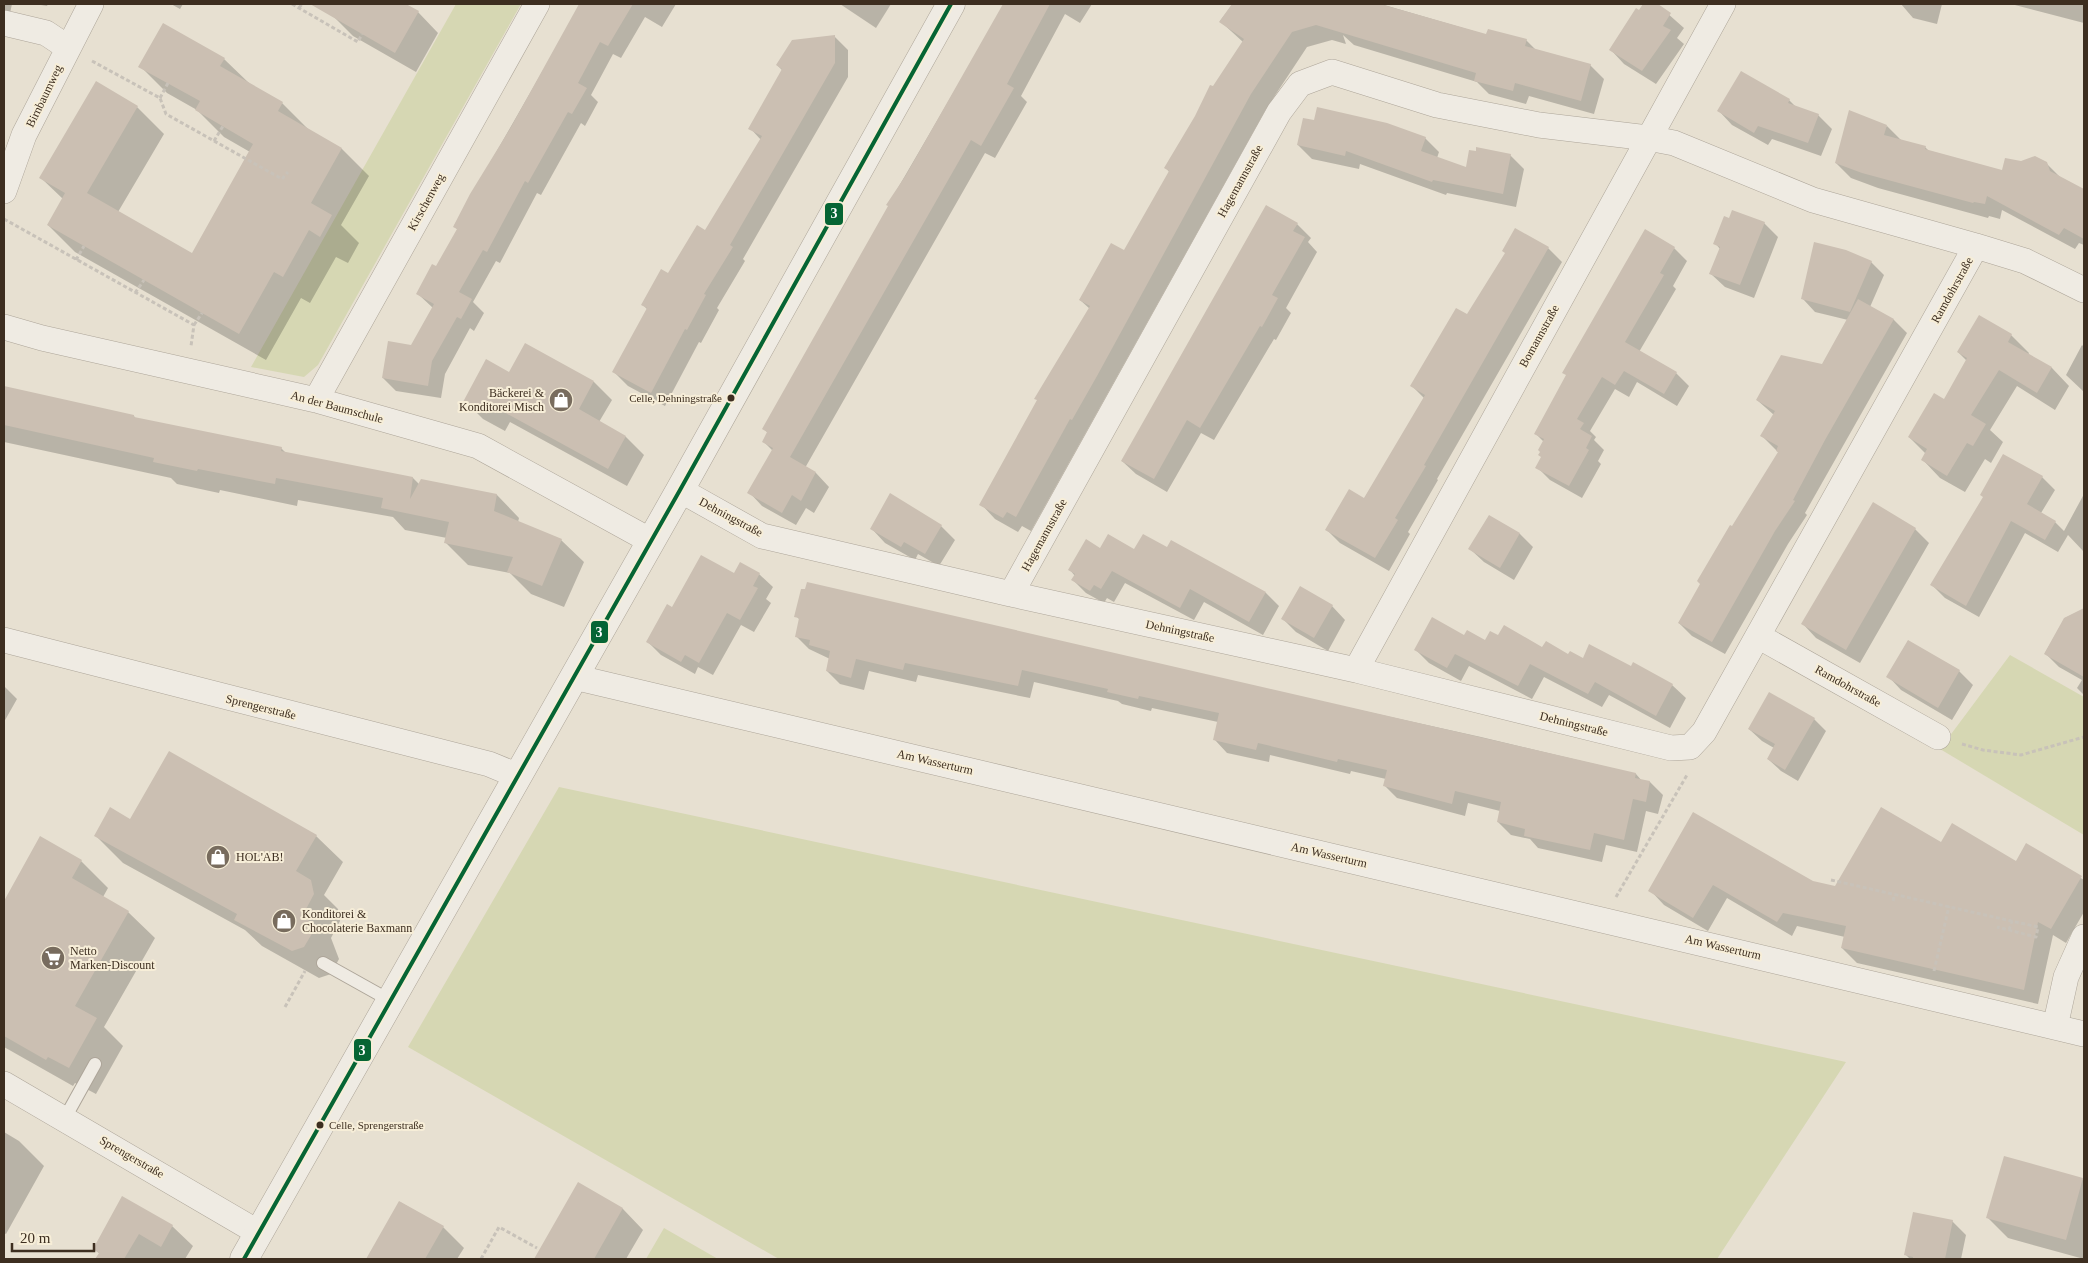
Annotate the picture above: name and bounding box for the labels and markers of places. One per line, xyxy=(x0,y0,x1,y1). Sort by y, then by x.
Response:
place label: Bäckerei & Konditorei Misch xyxy=(459,386,545,414)
shop icon: Bäckerei & Konditorei Misch xyxy=(548,387,574,413)
place label: Celle, Dehningstraße xyxy=(629,392,722,404)
marker: Celle, Dehningstraße xyxy=(726,393,736,403)
shop icon: HOL'AB! xyxy=(205,844,231,870)
place label: HOL'AB! xyxy=(236,850,284,864)
place label: Konditorei & Chocolaterie Baxmann xyxy=(302,907,412,935)
shop icon: Konditorei & Chocolaterie Baxmann xyxy=(271,908,297,934)
place label: Netto Marken-Discount xyxy=(70,944,155,972)
supermarket icon: Netto Marken-Discount xyxy=(40,945,66,971)
place label: Celle, Sprengerstraße xyxy=(329,1119,424,1131)
marker: Celle, Sprengerstraße xyxy=(315,1120,325,1130)

